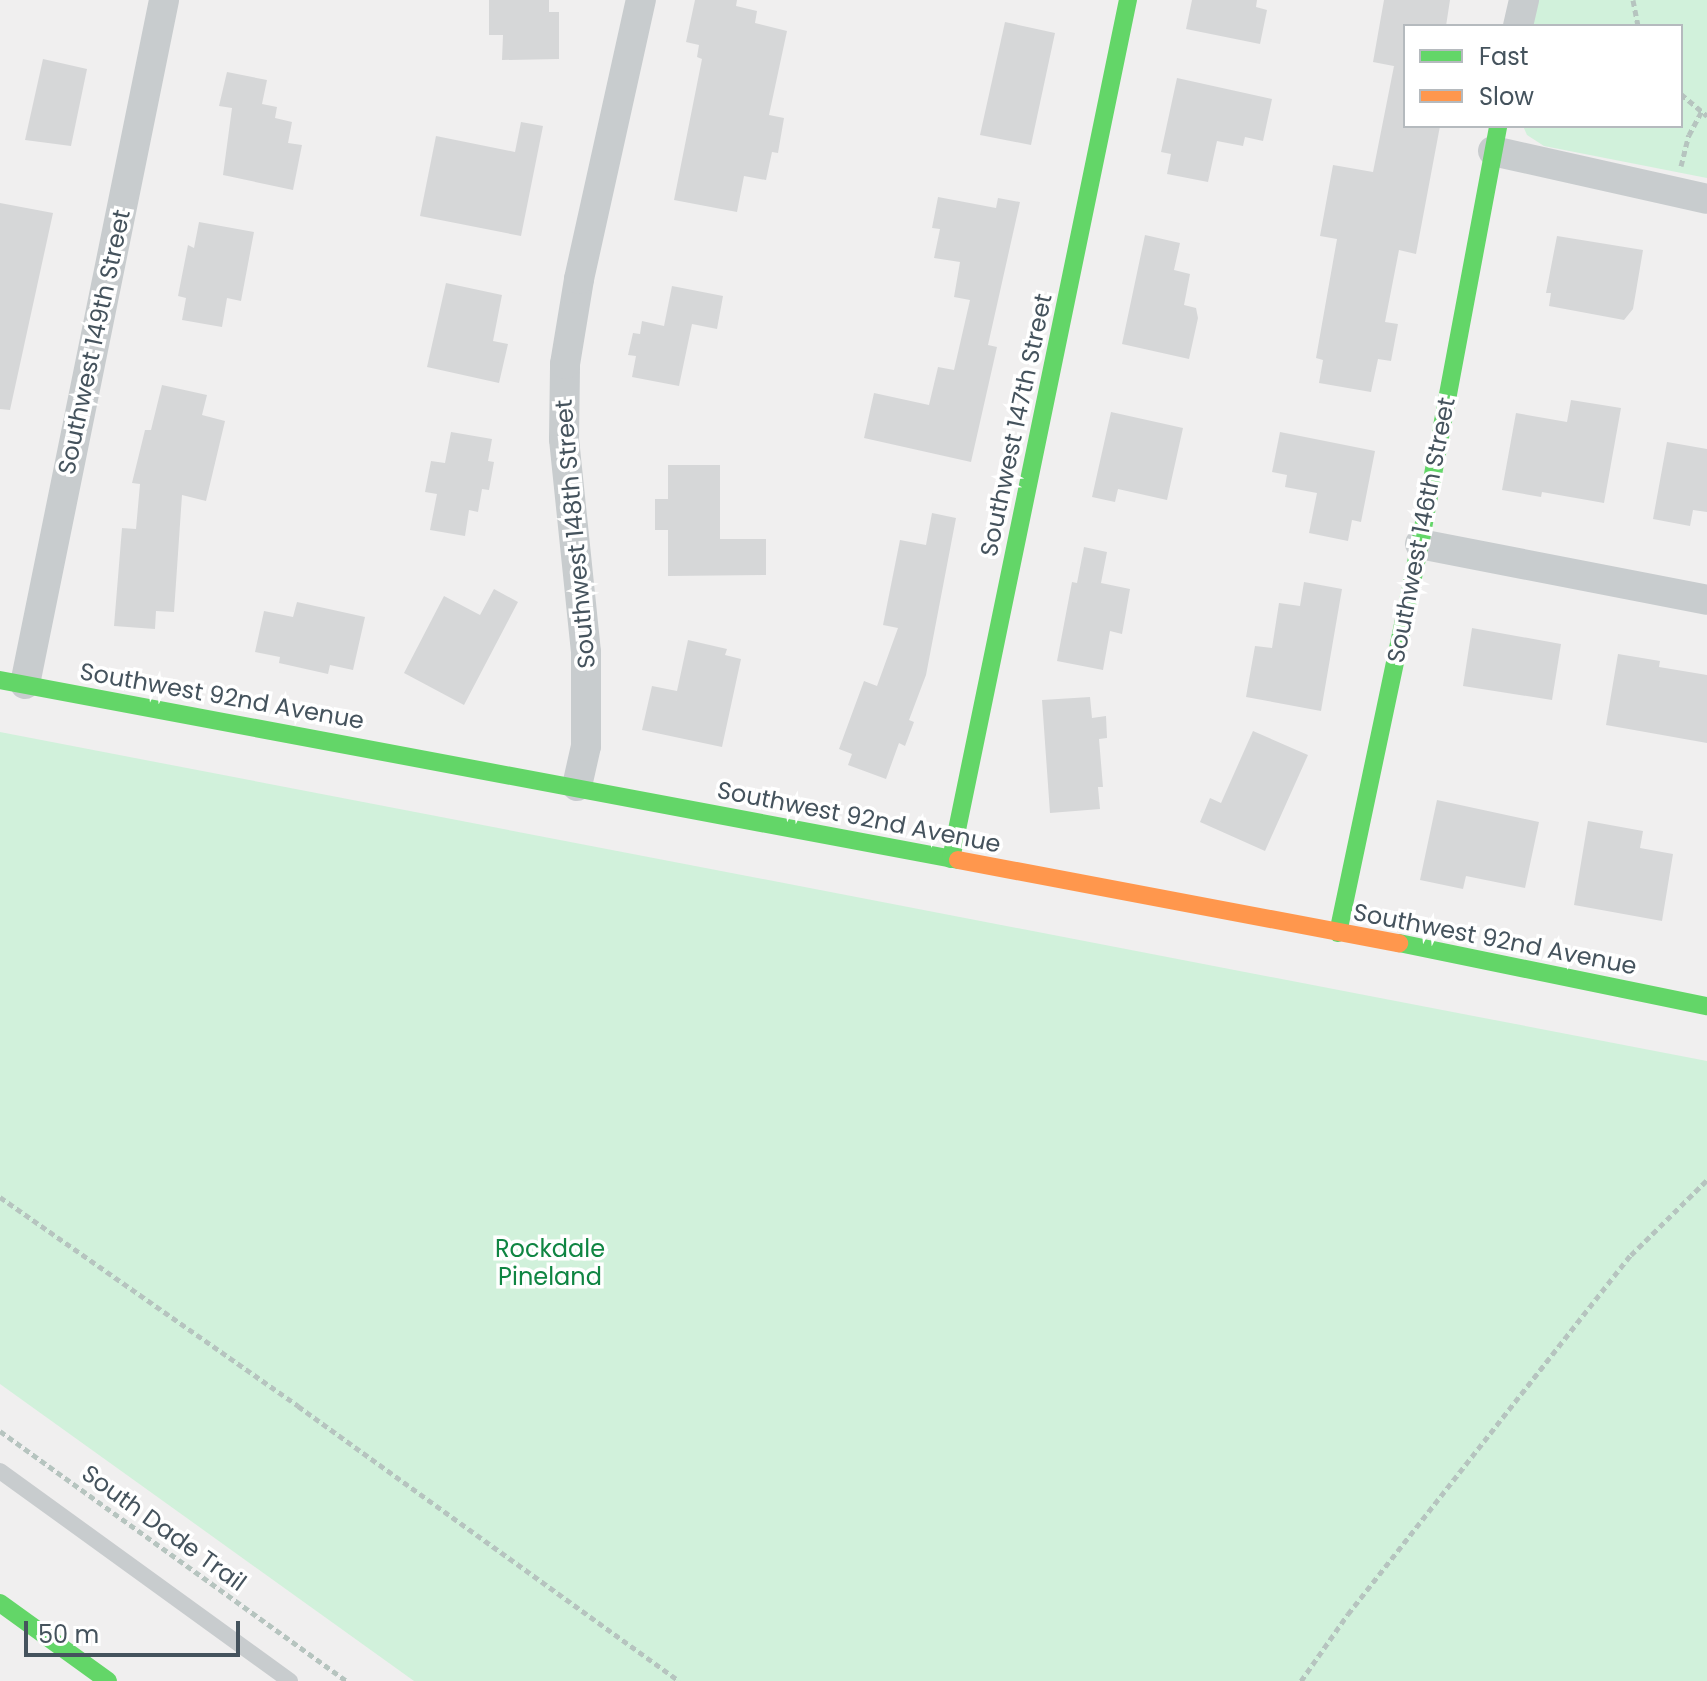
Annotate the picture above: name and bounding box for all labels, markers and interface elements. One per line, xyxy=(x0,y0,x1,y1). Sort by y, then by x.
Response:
legend xyxy=(1403,24,1683,128)
text: Fast xyxy=(1479,40,1529,73)
text: Slow xyxy=(1479,80,1534,113)
street label: Southwest 149th Street xyxy=(52,207,136,477)
street label: Southwest 147th Street xyxy=(974,291,1058,559)
street label: Southwest 146th Street xyxy=(1381,395,1461,665)
street label: Southwest 148th Street xyxy=(549,398,601,670)
street label: Southwest 92nd Avenue xyxy=(78,657,366,735)
street label: Southwest 92nd Avenue xyxy=(715,775,1003,859)
street label: Southwest 92nd Avenue xyxy=(1351,897,1639,981)
park label: Rockdale Pineland xyxy=(495,1235,605,1291)
street label: South Dade Trail xyxy=(76,1459,252,1597)
scale bar xyxy=(28,1605,244,1655)
text: 50 m xyxy=(38,1618,99,1651)

